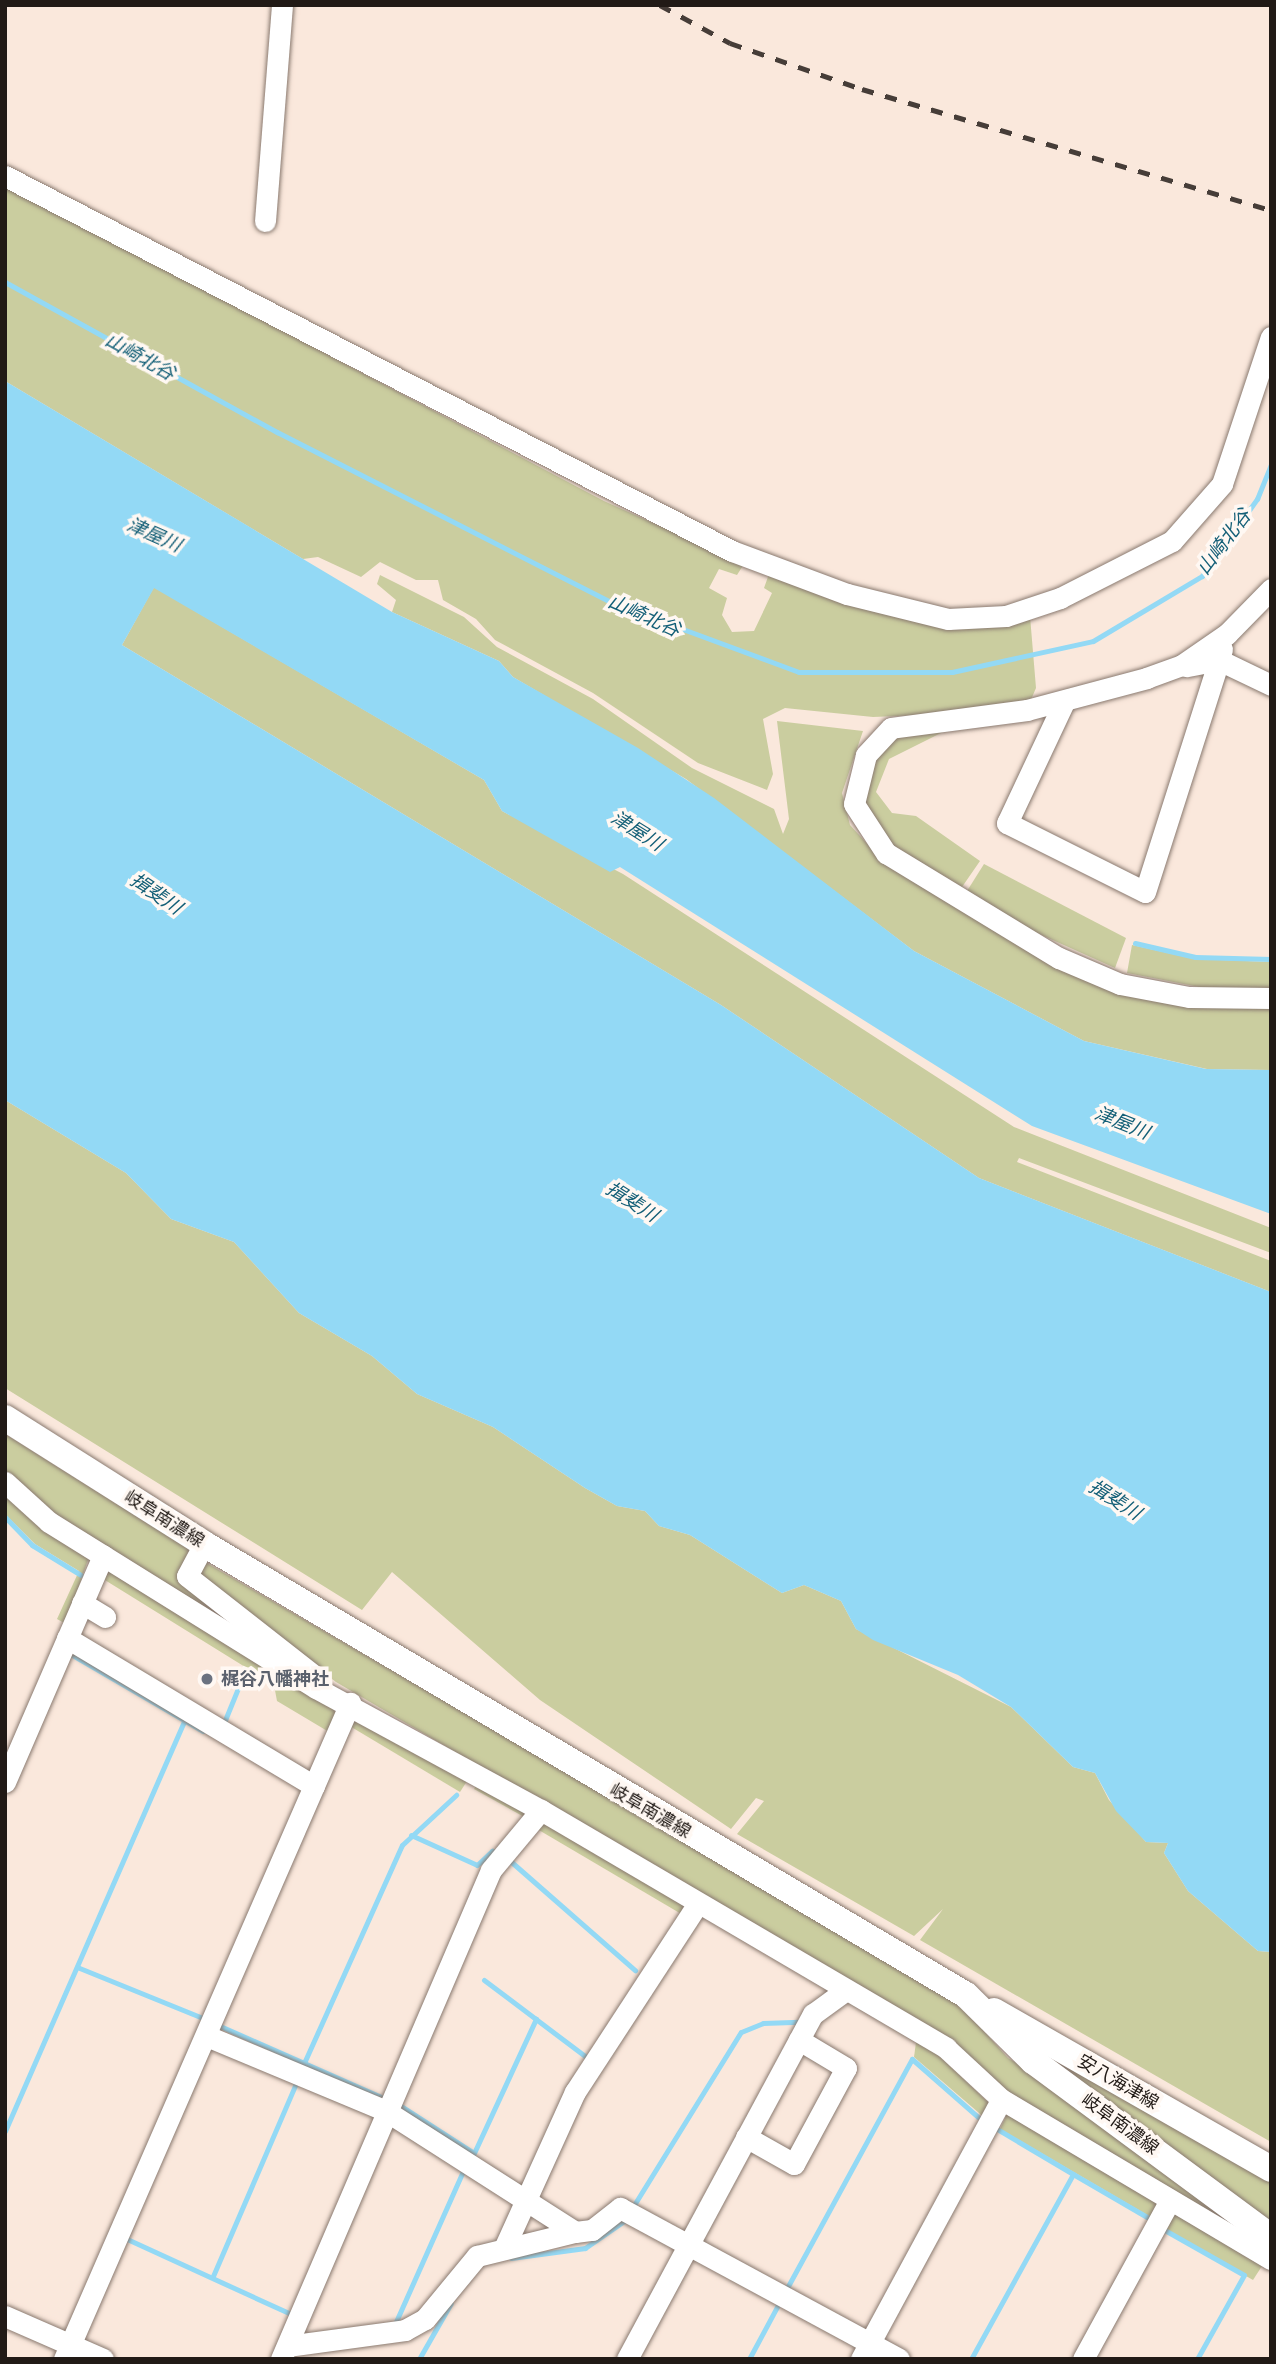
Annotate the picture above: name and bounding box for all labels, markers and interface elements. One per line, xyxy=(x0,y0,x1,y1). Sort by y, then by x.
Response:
water label: 山崎北谷 xyxy=(101,329,179,385)
water label: 山崎北谷 xyxy=(1192,505,1256,579)
water label: 津屋川 xyxy=(123,513,185,557)
water label: 山崎北谷 xyxy=(605,590,683,642)
water label: 津屋川 xyxy=(607,806,667,856)
water label: 揖斐川 xyxy=(126,869,186,919)
water label: 津屋川 xyxy=(1091,1102,1153,1144)
water label: 揖斐川 xyxy=(602,1177,662,1227)
water label: 揖斐川 xyxy=(1085,1475,1145,1525)
street label: 岐阜南濃線 xyxy=(120,1486,208,1552)
place label: 梶谷八幡神社 xyxy=(221,1668,329,1690)
marker: 梶谷八幡神社 xyxy=(199,1671,215,1687)
street label: 岐阜南濃線 xyxy=(606,1779,694,1843)
street label: 安八海津線 xyxy=(1074,2050,1162,2114)
street label: 岐阜南濃線 xyxy=(1077,2089,1163,2159)

